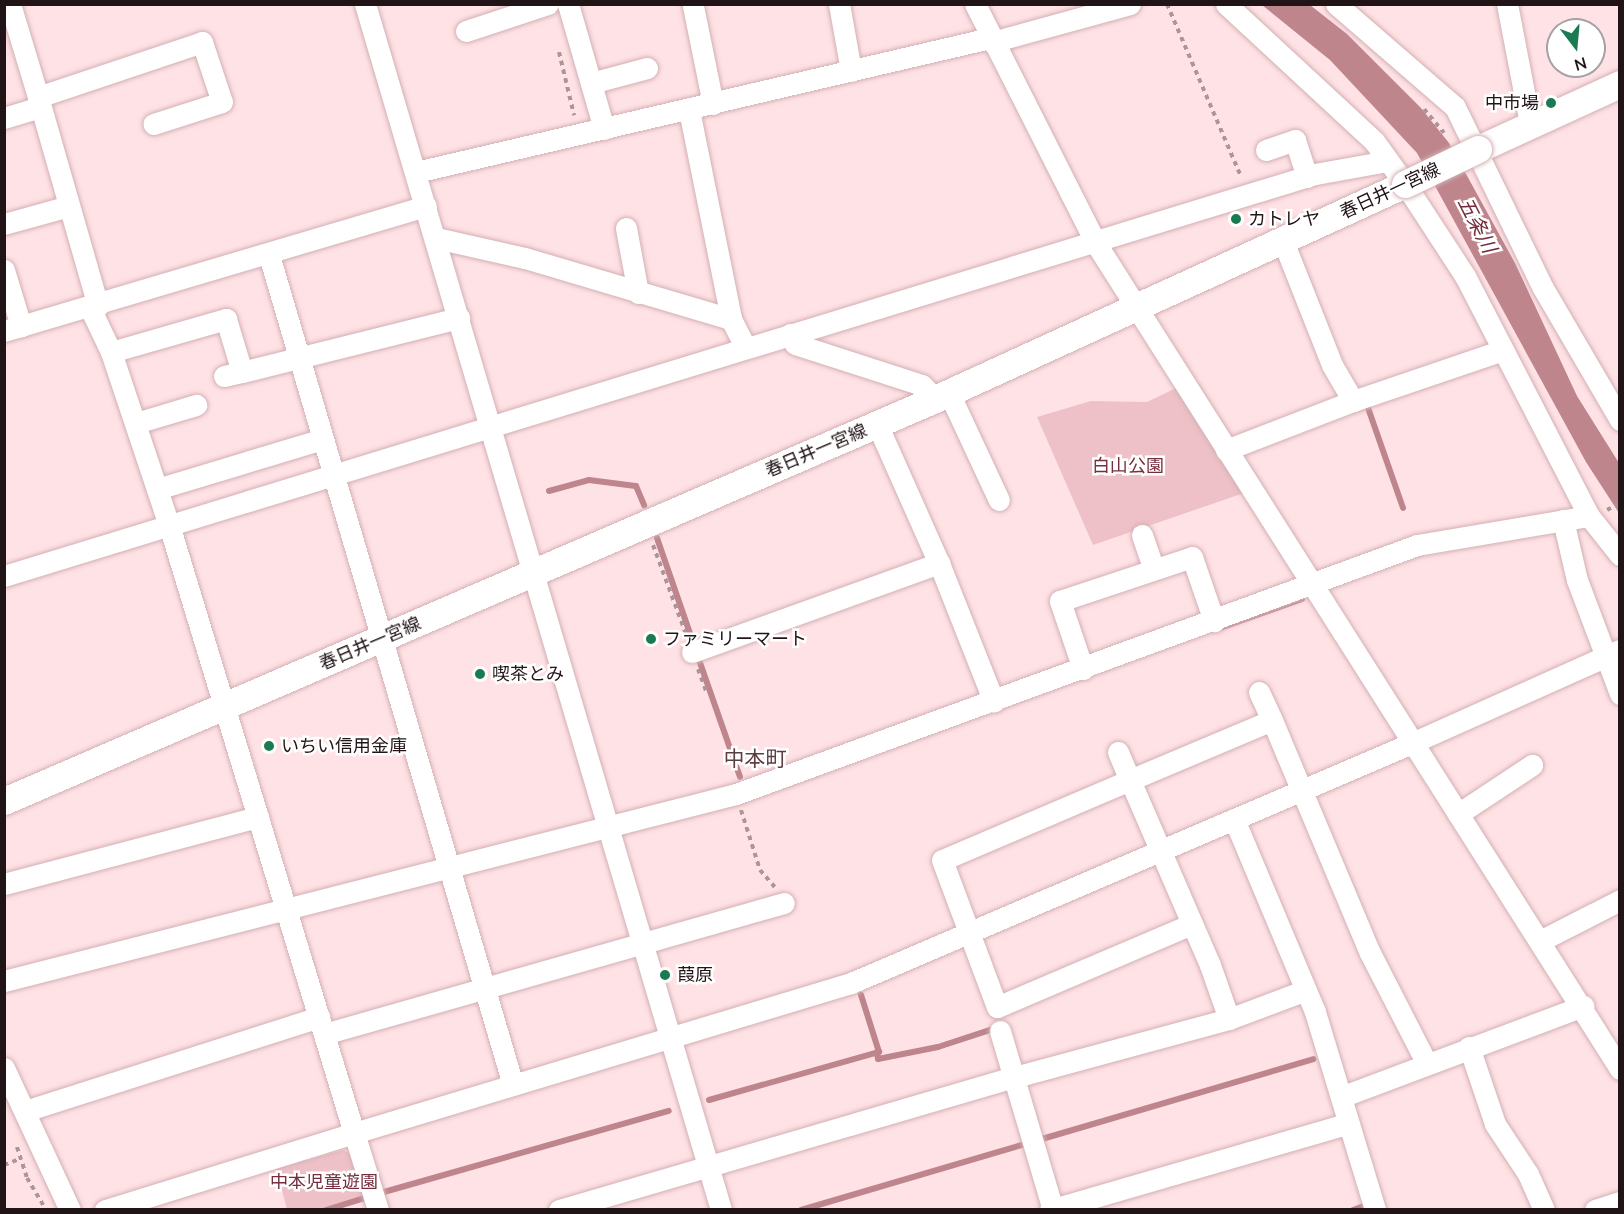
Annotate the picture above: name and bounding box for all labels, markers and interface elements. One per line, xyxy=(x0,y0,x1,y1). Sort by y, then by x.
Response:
north arrow xyxy=(1546,18,1606,78)
text: N xyxy=(1572,51,1589,76)
place label: 中市場 xyxy=(1485,92,1539,114)
marker: 中市場 xyxy=(1544,96,1558,110)
street label: 春日井一宮線 xyxy=(1336,158,1444,224)
water label: 五条川 xyxy=(1453,193,1501,257)
place label: カトレヤ xyxy=(1248,208,1320,230)
marker: カトレヤ xyxy=(1229,212,1243,226)
street label: 春日井一宮線 xyxy=(762,420,870,482)
park label: 白山公園 xyxy=(1092,455,1164,477)
street label: 春日井一宮線 xyxy=(316,613,424,675)
place label: ファミリーマート xyxy=(663,628,807,650)
marker: ファミリーマート xyxy=(644,632,658,646)
place label: 喫茶とみ xyxy=(492,663,564,685)
marker: 喫茶とみ xyxy=(473,667,487,681)
place label: いちい信用金庫 xyxy=(281,735,407,757)
marker: いちい信用金庫 xyxy=(262,739,276,753)
district label: 中本町 xyxy=(724,746,786,772)
place label: 葭原 xyxy=(677,964,713,986)
marker: 葭原 xyxy=(658,968,672,982)
park label: 中本児童遊園 xyxy=(270,1171,378,1193)

